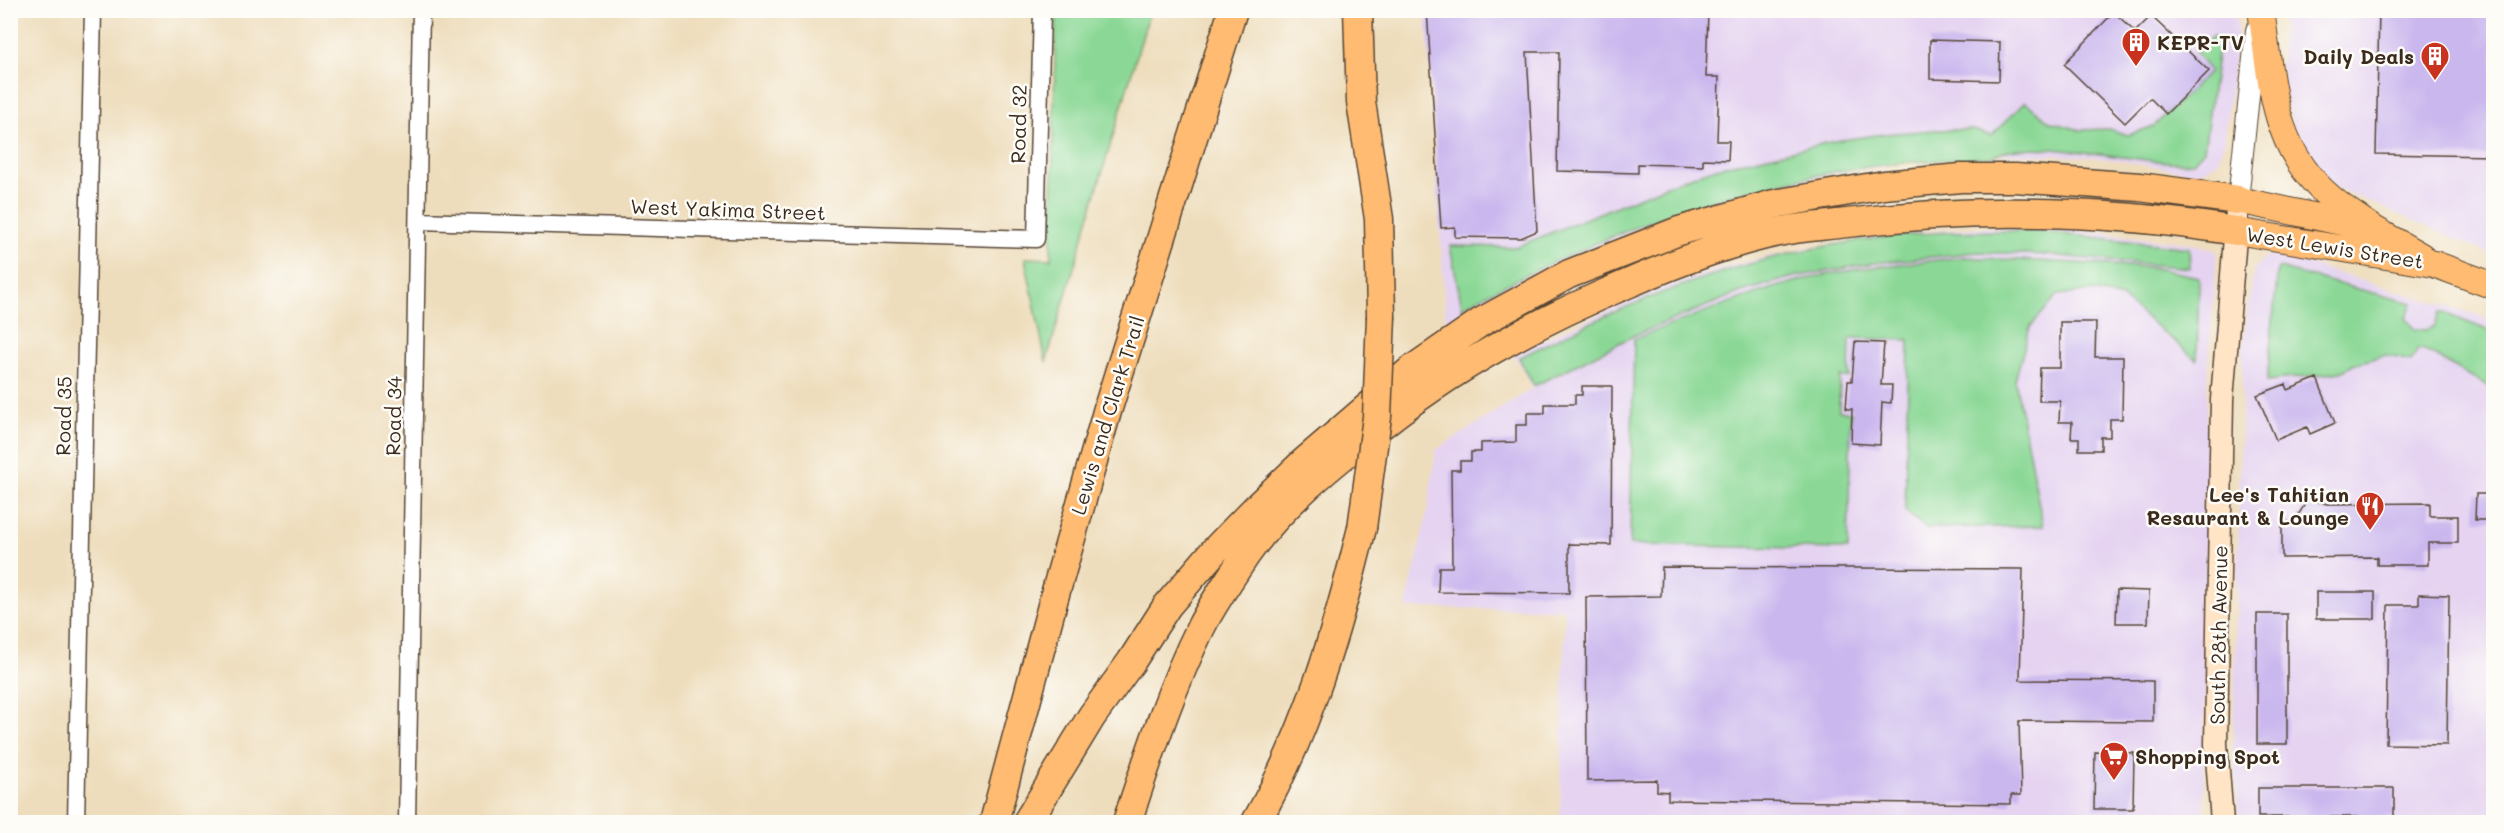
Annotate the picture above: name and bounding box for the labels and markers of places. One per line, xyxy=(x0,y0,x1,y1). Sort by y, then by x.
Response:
building icon: KEPR-TV xyxy=(2120,26,2152,68)
place label: KEPR-TV xyxy=(2157,29,2244,55)
building icon: Daily Deals xyxy=(2419,40,2451,82)
place label: Daily Deals xyxy=(2303,43,2414,69)
place label: Lee's Tahitian Resaurant & Lounge xyxy=(2146,481,2349,530)
restaurant icon: Lee's Tahitian Resaurant & Lounge xyxy=(2354,490,2386,532)
supermarket icon: Shopping Spot xyxy=(2098,740,2130,782)
place label: Shopping Spot xyxy=(2135,743,2280,769)

